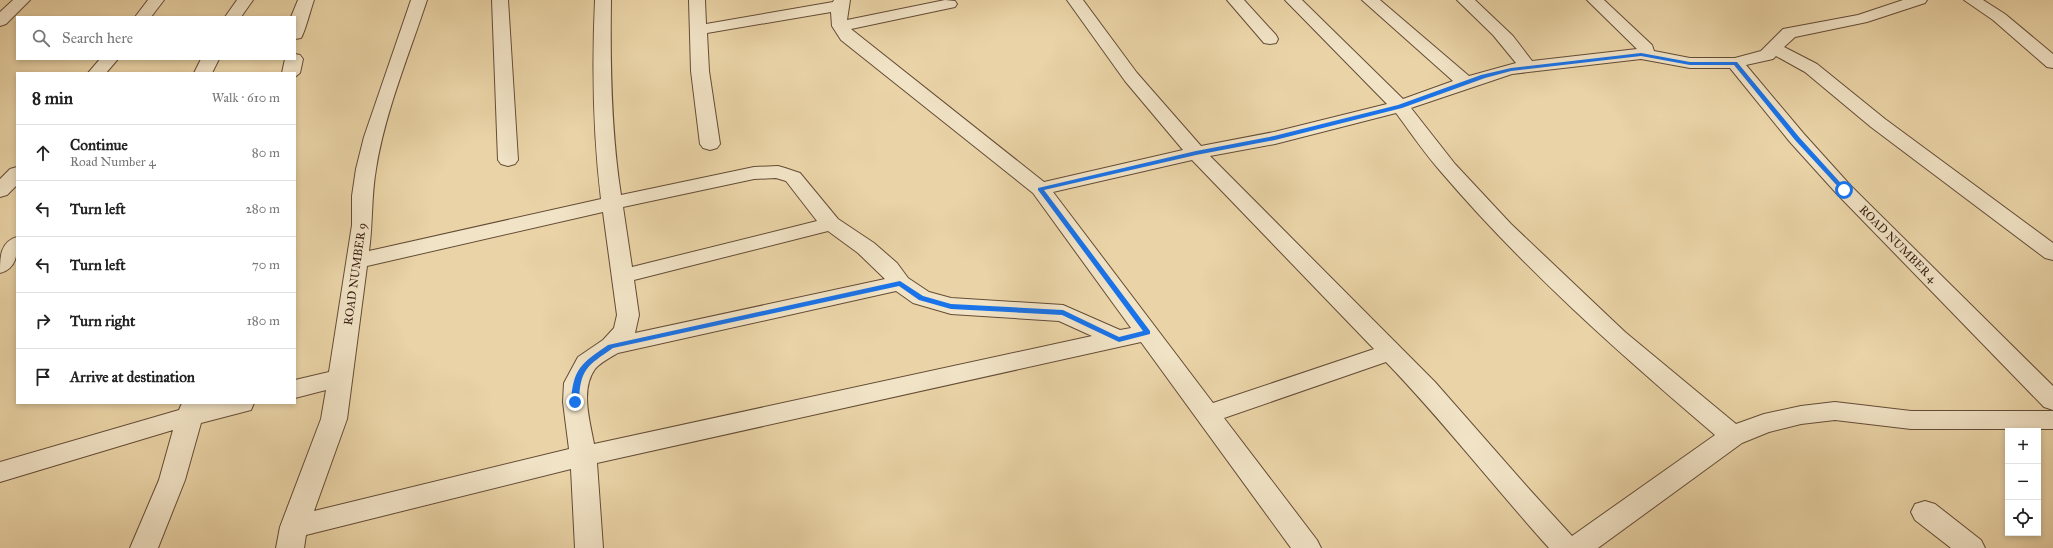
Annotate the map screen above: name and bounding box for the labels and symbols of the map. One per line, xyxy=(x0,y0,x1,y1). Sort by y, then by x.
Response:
route start xyxy=(1835,181,1853,199)
street label: ROAD NUMBER 4 xyxy=(1856,202,1940,286)
street label: ROAD NUMBER 9 xyxy=(341,222,369,326)
route end xyxy=(566,393,584,411)

